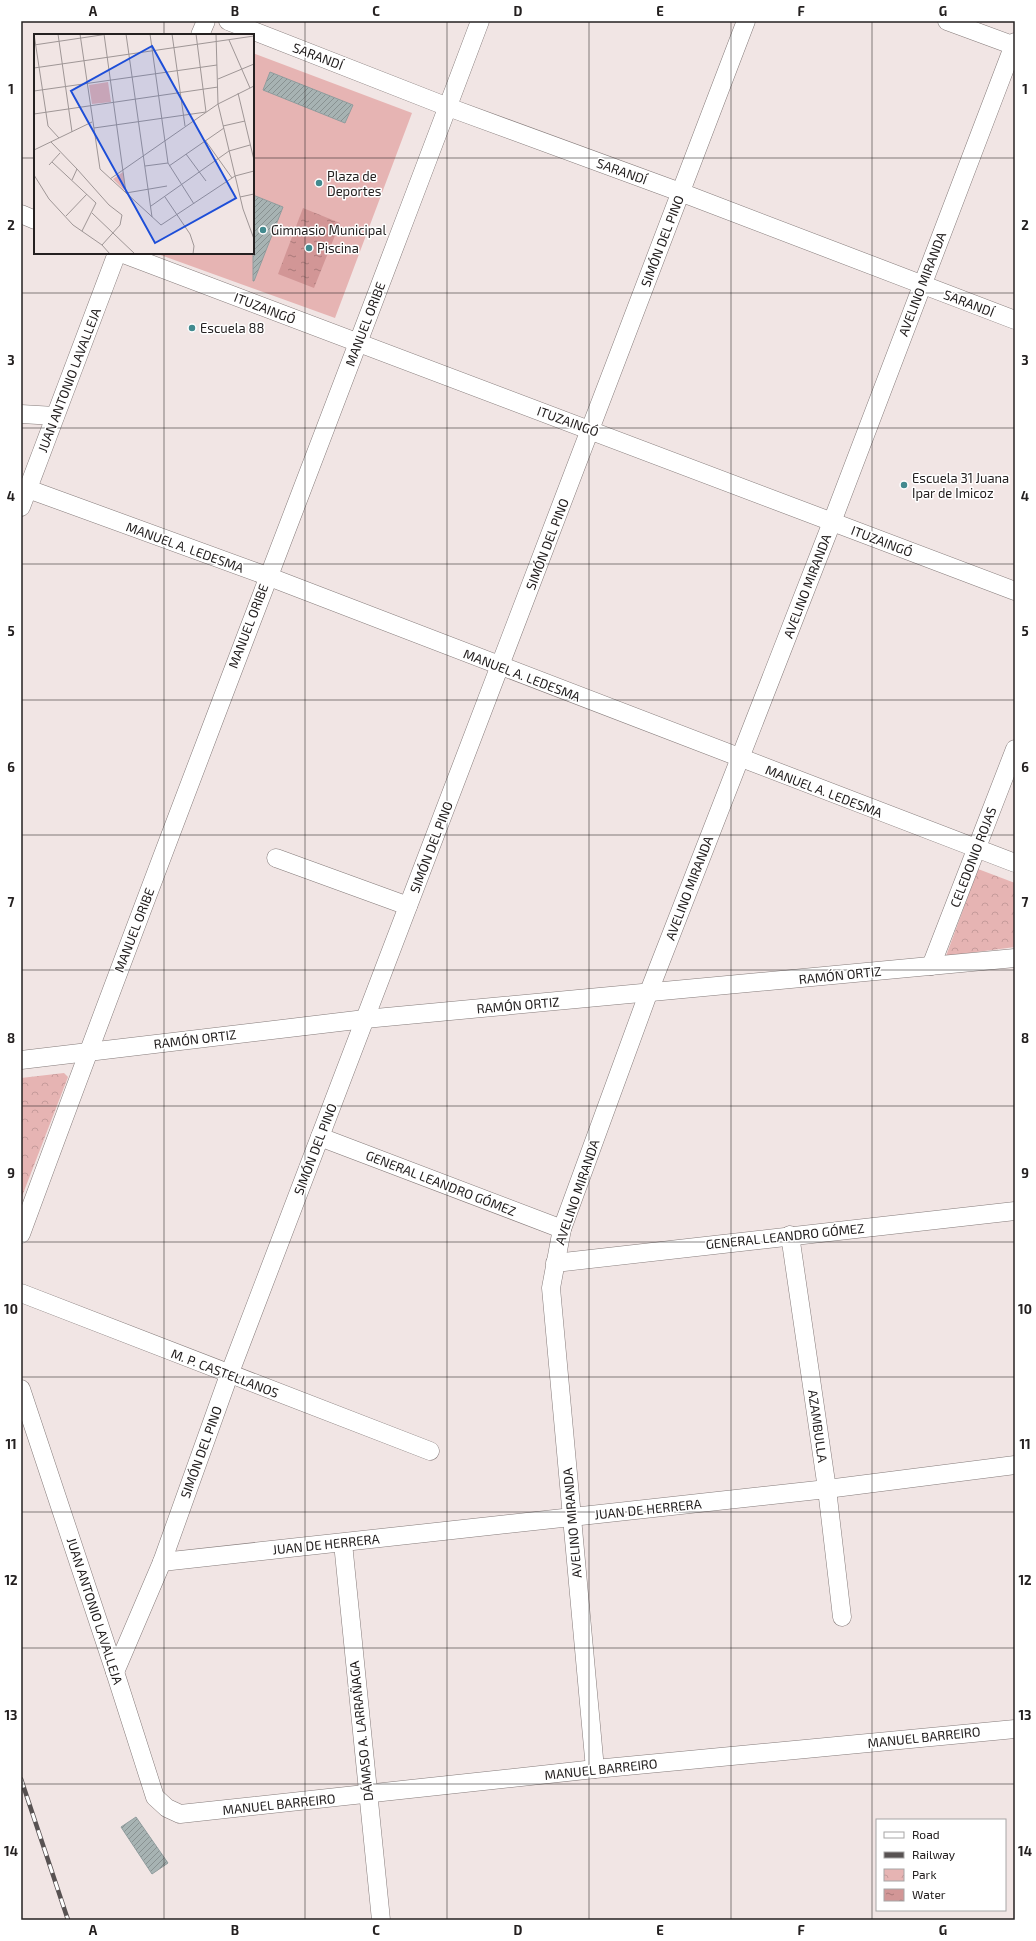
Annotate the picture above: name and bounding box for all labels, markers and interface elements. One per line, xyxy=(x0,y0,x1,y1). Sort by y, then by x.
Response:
text: A xyxy=(89,3,98,19)
text: B xyxy=(231,3,239,19)
text: C xyxy=(372,3,380,19)
text: D xyxy=(514,3,523,19)
text: E xyxy=(656,3,664,19)
text: F xyxy=(797,3,805,19)
text: G xyxy=(939,3,947,19)
inset map xyxy=(34,34,254,254)
street label: SARANDÍ xyxy=(291,38,346,73)
text: 1 xyxy=(8,81,14,97)
text: 1 xyxy=(1022,81,1028,97)
street label: SARANDÍ xyxy=(595,154,650,188)
place label: Plaza de Deportes xyxy=(327,168,381,199)
marker: Plaza de Deportes xyxy=(314,178,324,188)
street label: SIMÓN DEL PINO xyxy=(636,193,687,289)
text: 2 xyxy=(7,217,15,233)
text: 2 xyxy=(1021,217,1029,233)
place label: Gimnasio Municipal xyxy=(271,222,386,238)
marker: Gimnasio Municipal xyxy=(258,225,268,235)
street label: AVELINO MIRANDA xyxy=(895,230,949,338)
place label: Piscina xyxy=(317,240,359,256)
marker: Piscina xyxy=(304,243,314,253)
street label: MANUEL ORIBE xyxy=(342,279,388,369)
street label: SARANDÍ xyxy=(942,285,997,320)
street label: ITUZAINGÓ xyxy=(232,288,298,327)
street label: JUAN ANTONIO LAVALLEJA xyxy=(34,306,104,454)
place label: Escuela 88 xyxy=(200,320,264,336)
marker: Escuela 88 xyxy=(187,323,197,333)
text: 3 xyxy=(7,352,15,368)
text: 3 xyxy=(1021,352,1029,368)
street label: ITUZAINGÓ xyxy=(535,402,601,440)
place label: Escuela 31 Juana Ipar de Imicoz xyxy=(912,470,1009,501)
marker: Escuela 31 Juana Ipar de Imicoz xyxy=(899,480,909,490)
text: 4 xyxy=(7,488,15,504)
text: 4 xyxy=(1021,488,1029,504)
street label: SIMÓN DEL PINO xyxy=(521,496,572,592)
street label: MANUEL A. LEDESMA xyxy=(124,518,246,576)
street label: ITUZAINGÓ xyxy=(849,521,915,560)
street label: AVELINO MIRANDA xyxy=(780,532,834,640)
street label: MANUEL ORIBE xyxy=(225,581,271,671)
text: 5 xyxy=(7,623,15,639)
text: 5 xyxy=(1021,623,1029,639)
street label: MANUEL A. LEDESMA xyxy=(461,645,583,705)
text: 6 xyxy=(7,759,15,775)
text: 6 xyxy=(1021,759,1029,775)
street label: MANUEL A. LEDESMA xyxy=(763,761,885,821)
street label: SIMÓN DEL PINO xyxy=(405,799,456,895)
street label: CELEDONIO ROJAS xyxy=(946,804,1000,910)
street label: AVELINO MIRANDA xyxy=(662,834,716,942)
street label: MANUEL ORIBE xyxy=(111,885,157,975)
text: 7 xyxy=(8,894,15,910)
text: 7 xyxy=(1022,894,1029,910)
street label: RAMÓN ORTIZ xyxy=(798,962,882,987)
street label: RAMÓN ORTIZ xyxy=(476,992,560,1017)
street label: RAMÓN ORTIZ xyxy=(153,1025,237,1052)
text: 8 xyxy=(7,1030,15,1046)
text: 8 xyxy=(1021,1030,1029,1046)
street label: SIMÓN DEL PINO xyxy=(289,1101,340,1197)
street label: AVELINO MIRANDA xyxy=(551,1137,603,1247)
street label: GENERAL LEANDRO GÓMEZ xyxy=(364,1146,519,1219)
text: 9 xyxy=(7,1165,15,1181)
text: 9 xyxy=(1021,1165,1029,1181)
street label: GENERAL LEANDRO GÓMEZ xyxy=(705,1219,865,1252)
text: 10 xyxy=(4,1301,18,1317)
text: 10 xyxy=(1018,1301,1032,1317)
street label: M. P. CASTELLANOS xyxy=(169,1345,281,1401)
street label: AZAMBULLA xyxy=(805,1389,831,1463)
street label: SIMÓN DEL PINO xyxy=(176,1403,225,1500)
text: 11 xyxy=(5,1436,17,1452)
text: 11 xyxy=(1019,1436,1031,1452)
street label: AVELINO MIRANDA xyxy=(559,1467,585,1579)
street label: JUAN DE HERRERA xyxy=(594,1495,702,1523)
street label: JUAN DE HERRERA xyxy=(272,1530,380,1558)
street label: JUAN ANTONIO LAVALLEJA xyxy=(64,1536,126,1686)
text: 12 xyxy=(4,1572,18,1588)
text: 12 xyxy=(1018,1572,1032,1588)
street label: DÁMASO A. LARRAÑAGA xyxy=(345,1660,376,1802)
text: 13 xyxy=(5,1707,18,1723)
text: 13 xyxy=(1019,1707,1032,1723)
street label: MANUEL BARREIRO xyxy=(867,1723,981,1751)
street label: MANUEL BARREIRO xyxy=(544,1755,658,1783)
street label: MANUEL BARREIRO xyxy=(222,1790,336,1818)
legend xyxy=(876,1819,1006,1911)
text: Road xyxy=(912,1827,940,1841)
text: 14 xyxy=(4,1843,18,1859)
text: 14 xyxy=(1018,1843,1032,1859)
text: Railway xyxy=(912,1847,956,1861)
text: Park xyxy=(912,1867,937,1881)
text: Water xyxy=(912,1887,946,1901)
text: A xyxy=(89,1922,98,1938)
text: B xyxy=(231,1922,239,1938)
text: C xyxy=(372,1922,380,1938)
text: D xyxy=(514,1922,523,1938)
text: E xyxy=(656,1922,664,1938)
text: F xyxy=(797,1922,805,1938)
text: G xyxy=(939,1922,947,1938)

